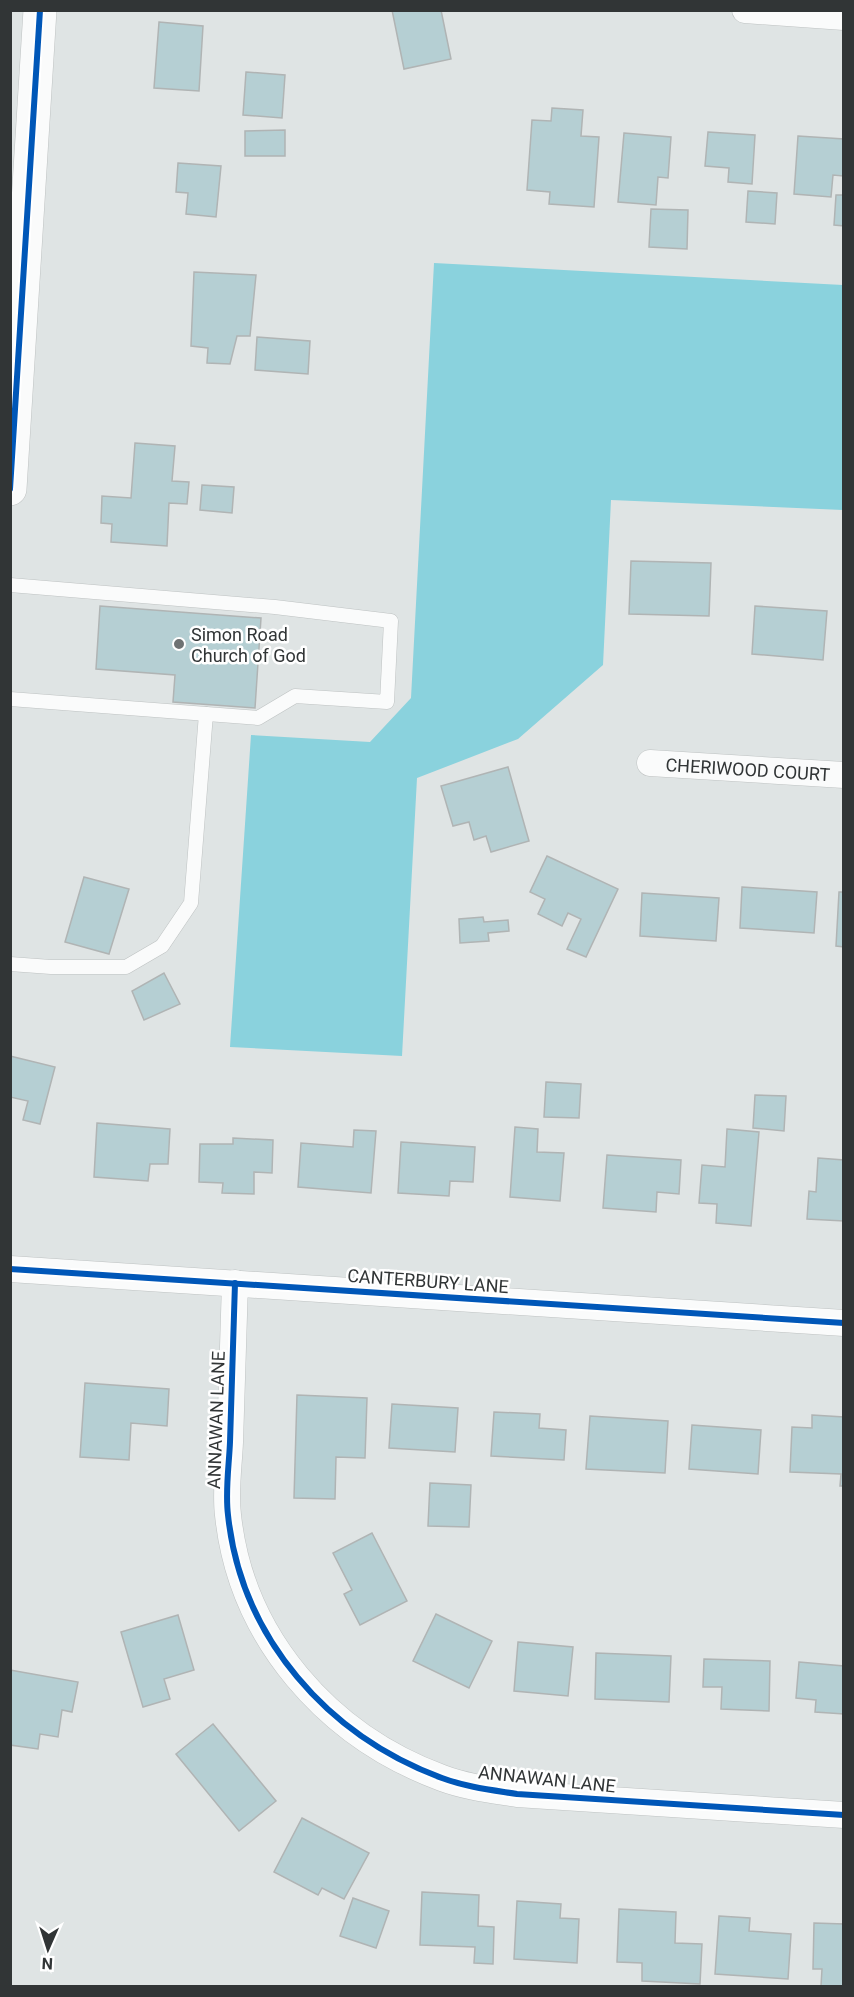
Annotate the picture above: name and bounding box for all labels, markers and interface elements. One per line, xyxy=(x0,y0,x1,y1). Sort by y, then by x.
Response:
place label: Simon Road Church of God xyxy=(191,624,306,666)
marker: Simon Road Church of God xyxy=(172,637,186,651)
street label: CHERIWOOD COURT xyxy=(665,753,831,785)
street label: CANTERBURY LANE xyxy=(347,1265,509,1297)
street label: ANNAWAN LANE xyxy=(203,1351,229,1489)
street label: ANNAWAN LANE xyxy=(477,1761,617,1797)
north arrow xyxy=(18,1919,78,1979)
text: N xyxy=(41,1954,53,1973)

